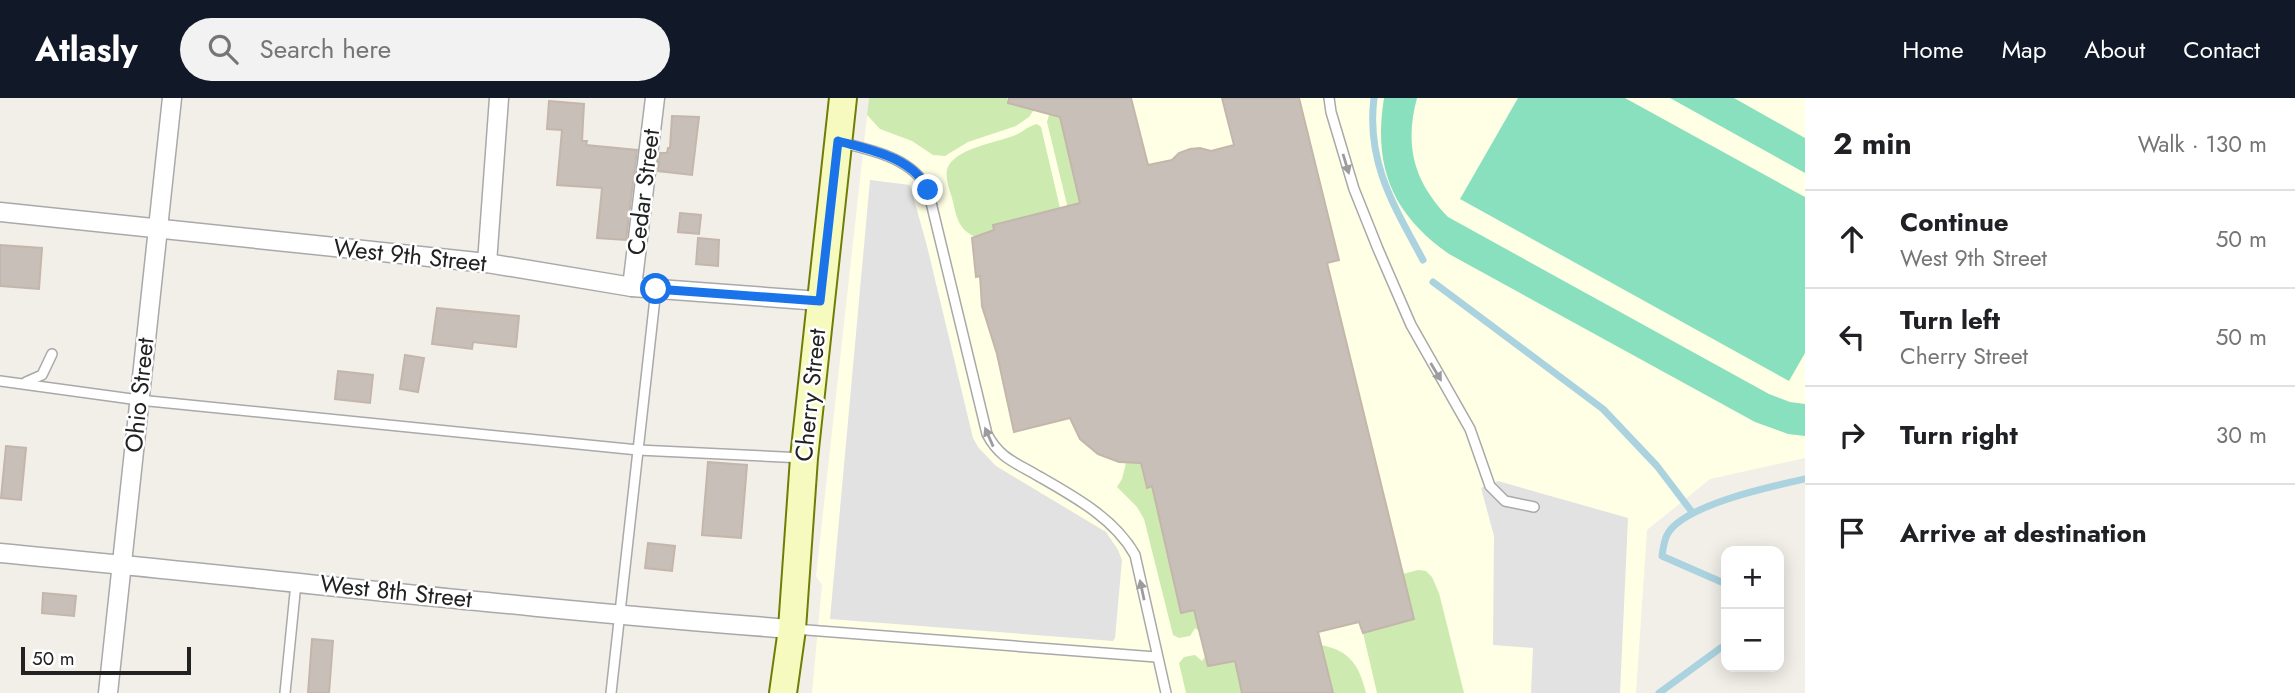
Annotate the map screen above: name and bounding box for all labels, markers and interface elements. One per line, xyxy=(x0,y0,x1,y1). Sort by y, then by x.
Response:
search box xyxy=(180,18,670,81)
text: Atlasly xyxy=(35,26,138,73)
icon: search xyxy=(204,30,242,68)
text: Search here xyxy=(260,30,391,68)
text: Home xyxy=(1902,32,1964,67)
text: Map xyxy=(2002,32,2046,67)
text: About xyxy=(2084,32,2145,67)
text: Contact xyxy=(2183,32,2260,67)
text: 2 min xyxy=(1833,122,1912,165)
street label: Cedar Street xyxy=(618,127,668,257)
text: Walk · 130 m xyxy=(2138,127,2267,161)
one-way arrow xyxy=(1341,154,1352,175)
route end xyxy=(912,174,943,205)
text: Continue xyxy=(1900,203,2009,241)
icon: ahead xyxy=(1833,220,1871,258)
text: 50 m xyxy=(2215,222,2267,256)
street label: West 9th Street xyxy=(332,230,488,280)
text: West 9th Street xyxy=(1900,241,2047,275)
route start xyxy=(640,273,671,304)
text: Turn left xyxy=(1900,301,2000,339)
icon: left xyxy=(1833,318,1871,356)
text: 50 m xyxy=(2215,320,2267,354)
street label: Cherry Street xyxy=(786,326,834,463)
street label: Ohio Street xyxy=(116,336,162,454)
text: Cherry Street xyxy=(1900,339,2028,373)
one-way arrow xyxy=(1430,363,1443,382)
icon: right xyxy=(1833,416,1871,454)
text: Turn right xyxy=(1900,416,2018,454)
text: 30 m xyxy=(2216,418,2267,452)
one-way arrow xyxy=(983,427,995,447)
icon: arrive xyxy=(1833,514,1871,552)
text: Arrive at destination xyxy=(1900,514,2147,552)
map controls xyxy=(1721,546,1784,672)
button: + xyxy=(1721,546,1784,609)
street label: West 8th Street xyxy=(318,566,474,616)
one-way arrow xyxy=(1137,579,1148,601)
button: − xyxy=(1721,609,1784,672)
scale bar xyxy=(21,644,191,676)
text: 50 m xyxy=(32,645,75,672)

